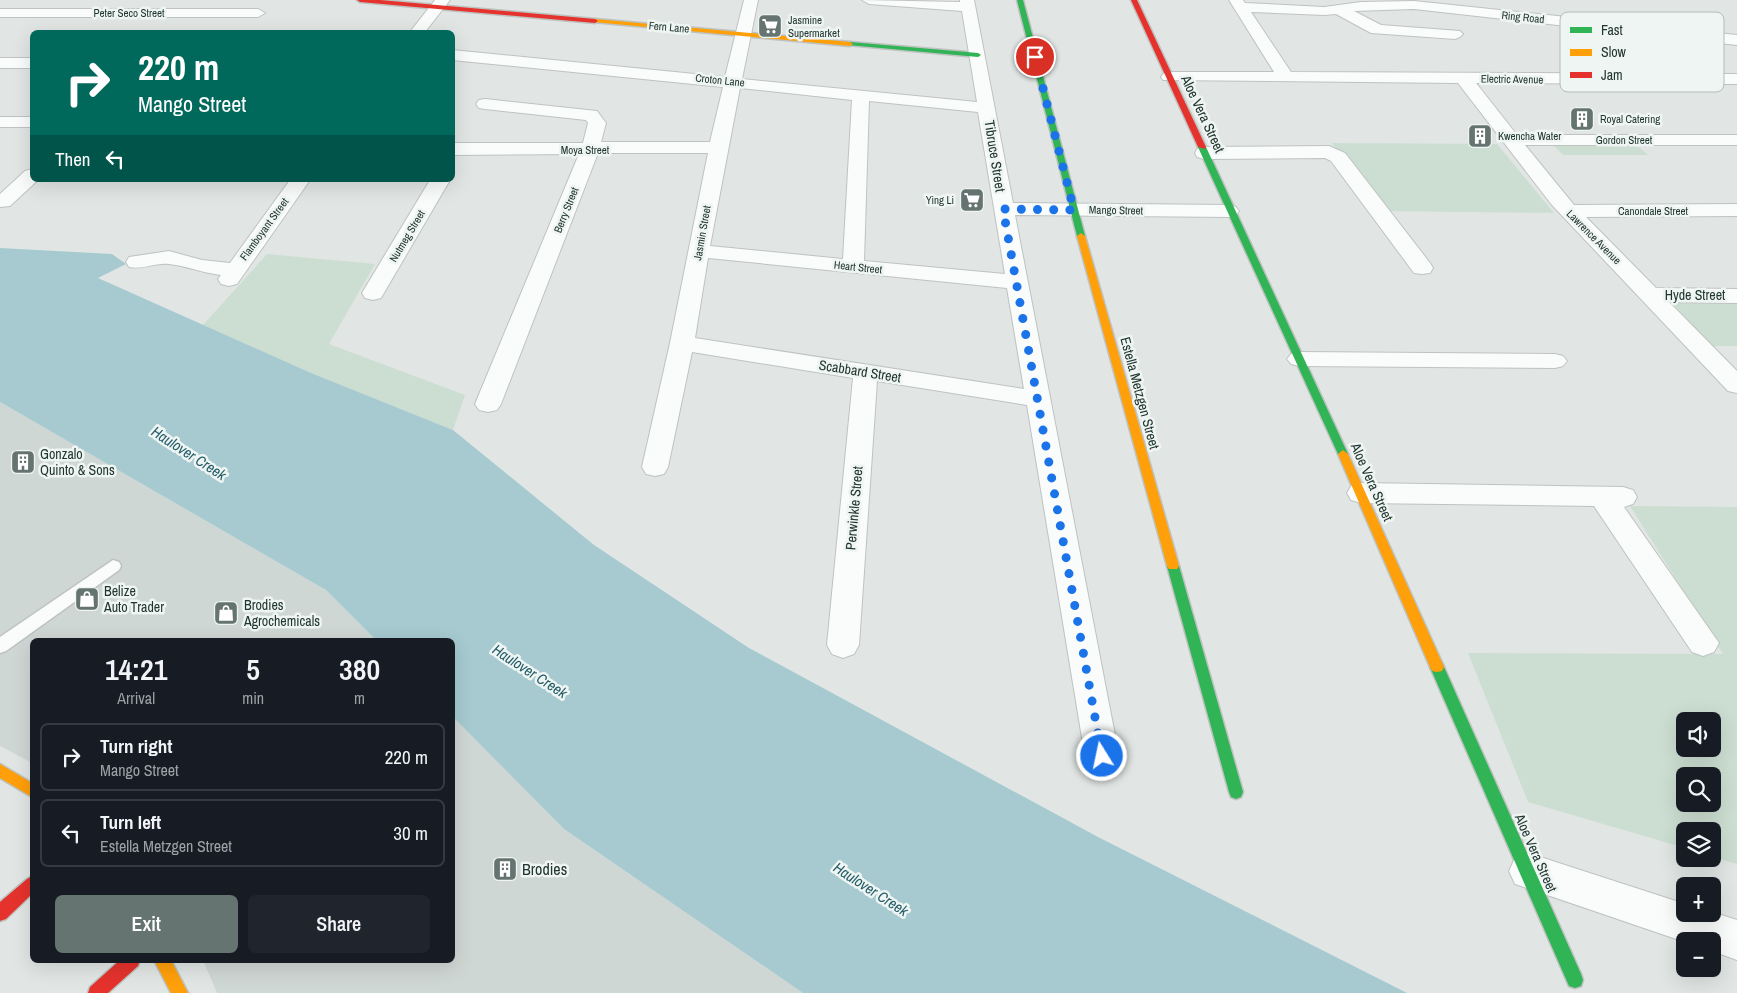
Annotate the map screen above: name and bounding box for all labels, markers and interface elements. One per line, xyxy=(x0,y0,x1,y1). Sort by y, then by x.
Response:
street label: Peter Seco Street xyxy=(93,6,165,20)
street label: Ring Road xyxy=(1501,8,1545,26)
legend xyxy=(1560,12,1724,92)
supermarket icon: Jasmine Supermarket xyxy=(757,13,783,39)
place label: Jasmine Supermarket xyxy=(788,13,840,40)
street label: Fern Lane xyxy=(648,18,690,36)
text: Fast xyxy=(1601,21,1623,39)
pin xyxy=(1014,36,1056,78)
icon: arrive xyxy=(1021,43,1049,71)
text: Slow xyxy=(1601,43,1627,61)
text: 220 m xyxy=(138,44,219,91)
icon: right xyxy=(55,50,120,115)
text: Jam xyxy=(1601,66,1623,84)
street label: Croton Lane xyxy=(695,70,745,90)
street label: Aloe Vera Street xyxy=(1177,71,1229,156)
street label: Electric Avenue xyxy=(1481,71,1543,87)
text: Mango Street xyxy=(138,89,246,119)
building icon: Royal Catering xyxy=(1569,106,1595,132)
place label: Royal Catering xyxy=(1600,112,1660,126)
street label: Tibruce Street xyxy=(980,119,1010,193)
building icon: Kwencha Water xyxy=(1467,123,1493,149)
place label: Kwencha Water xyxy=(1498,129,1561,143)
street label: Gordon Street xyxy=(1596,133,1653,147)
street label: Moya Street xyxy=(561,143,610,157)
icon: left xyxy=(101,145,129,173)
text: Then xyxy=(55,146,91,172)
street label: Berry Street xyxy=(550,185,582,235)
supermarket icon: Ying Li xyxy=(959,187,985,213)
place label: Ying Li xyxy=(926,193,954,207)
street label: Flamboyant Street xyxy=(237,195,292,263)
street label: Mango Street xyxy=(1089,203,1144,217)
street label: Jasmin Street xyxy=(690,204,714,262)
street label: Canondale Street xyxy=(1618,204,1689,218)
street label: Nutmeg Street xyxy=(386,207,428,265)
street label: Lawrence Avenue xyxy=(1564,207,1624,267)
street label: Heart Street xyxy=(833,257,883,277)
street label: Hyde Street xyxy=(1665,286,1725,304)
street label: Estella Metzgen Street xyxy=(1116,335,1164,451)
street label: Scabbard Street xyxy=(818,356,902,386)
water label: Haulover Creek xyxy=(147,421,231,486)
street label: Aloe Vera Street xyxy=(1346,439,1397,524)
place label: Gonzalo Quinto & Sons xyxy=(40,445,115,479)
building icon: Gonzalo Quinto & Sons xyxy=(10,449,36,475)
street label: Perwinkle Street xyxy=(841,465,867,551)
place label: Belize Auto Trader xyxy=(103,582,164,616)
shop icon: Belize Auto Trader xyxy=(74,586,100,612)
place label: Brodies Agrochemicals xyxy=(243,596,320,630)
shop icon: Brodies Agrochemicals xyxy=(213,600,239,626)
water label: Haulover Creek xyxy=(488,639,572,704)
text: 14:21 xyxy=(105,649,167,689)
text: 5 xyxy=(246,649,260,689)
text: 380 xyxy=(339,649,380,689)
text: Arrival xyxy=(117,687,155,709)
text: min xyxy=(242,687,264,709)
text: m xyxy=(354,687,365,709)
map controls xyxy=(1676,712,1721,977)
button: sound xyxy=(1676,712,1721,757)
position arrow xyxy=(1075,729,1127,781)
text: Turn right xyxy=(100,733,172,759)
icon: right xyxy=(57,743,85,771)
text: 220 m xyxy=(385,744,428,770)
text: Mango Street xyxy=(100,759,179,781)
button: search xyxy=(1676,767,1721,812)
text: Turn left xyxy=(100,809,161,835)
street label: Aloe Vera Street xyxy=(1510,810,1561,895)
icon: left xyxy=(57,819,85,847)
text: 30 m xyxy=(393,820,428,846)
button: layers xyxy=(1676,822,1721,867)
text: Estella Metzgen Street xyxy=(100,835,232,857)
building icon: Brodies xyxy=(492,856,518,882)
water label: Haulover Creek xyxy=(829,857,913,922)
place label: Brodies xyxy=(522,858,567,880)
button: + xyxy=(1676,877,1721,922)
button: Exit xyxy=(55,895,238,953)
button: Share xyxy=(248,895,430,953)
button: − xyxy=(1676,932,1721,977)

